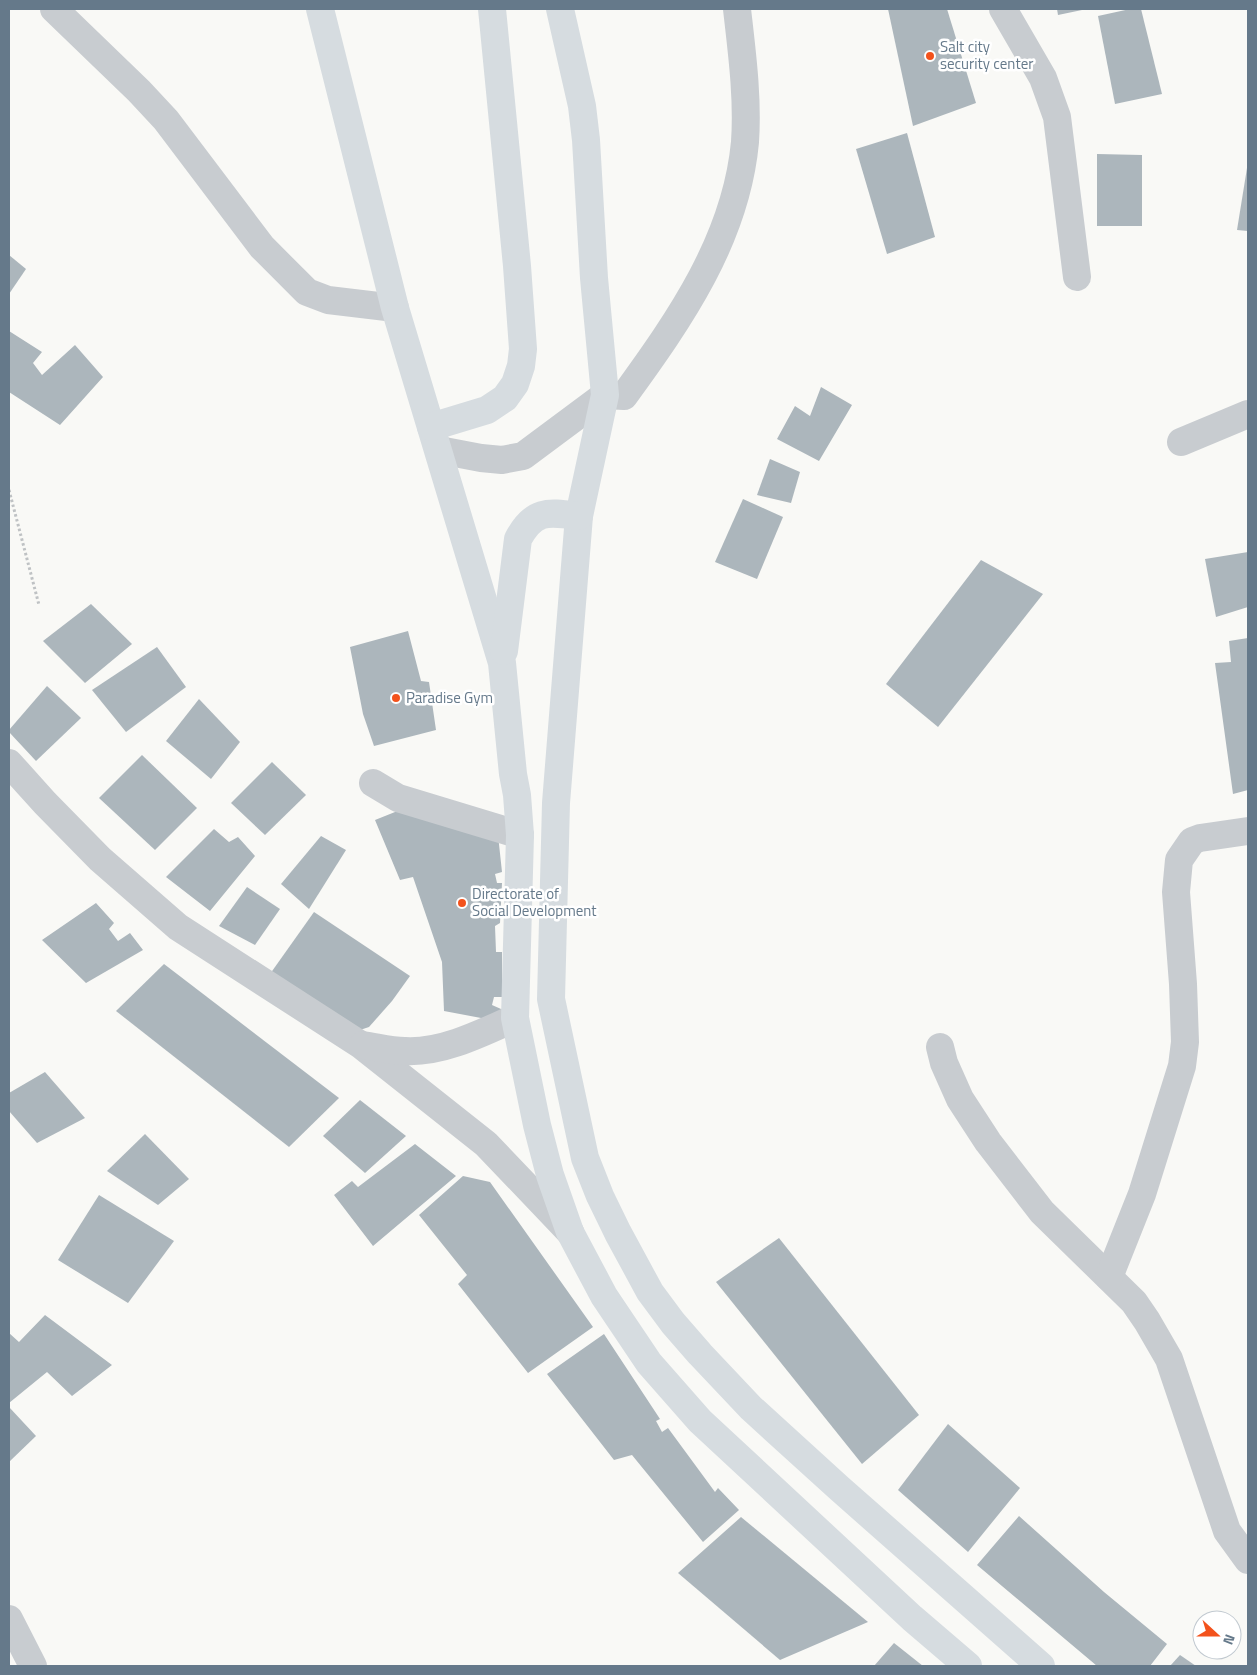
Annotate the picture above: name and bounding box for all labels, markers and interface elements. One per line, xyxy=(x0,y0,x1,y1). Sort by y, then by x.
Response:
place label: Salt city security center xyxy=(940,35,1033,75)
marker: Salt city security center xyxy=(924,50,936,62)
place label: Paradise Gym xyxy=(406,686,493,709)
marker: Paradise Gym xyxy=(390,692,402,704)
place label: Directorate of Social Development xyxy=(472,882,597,922)
marker: Directorate of Social Development xyxy=(456,897,468,909)
north arrow xyxy=(1192,1610,1242,1660)
text: N xyxy=(1218,1632,1241,1648)

